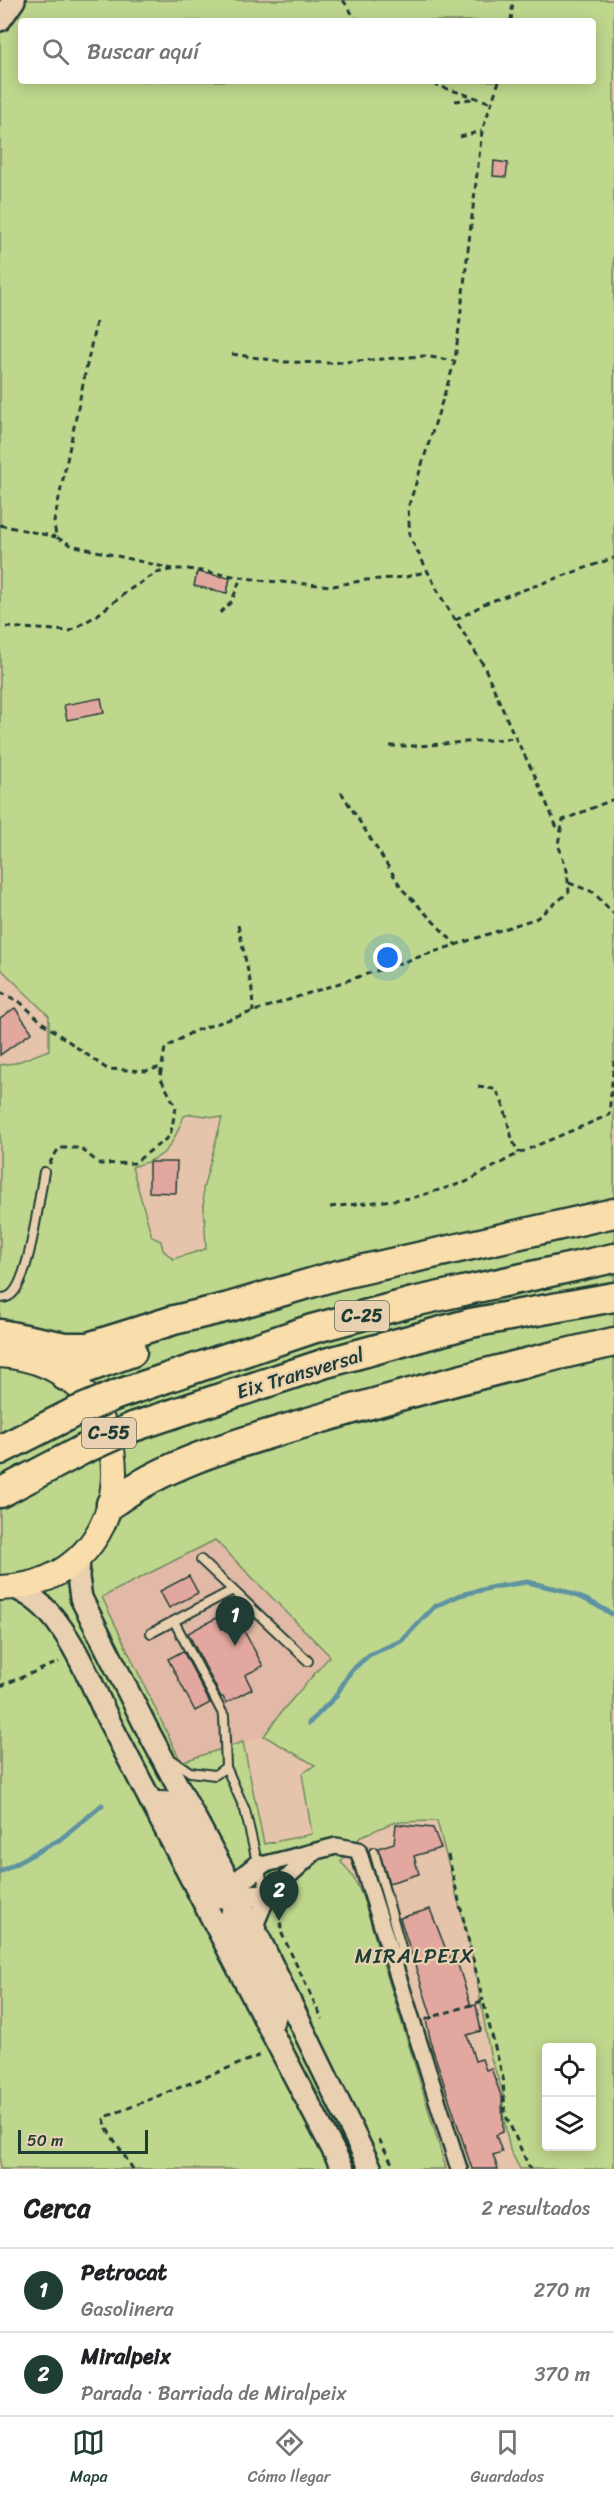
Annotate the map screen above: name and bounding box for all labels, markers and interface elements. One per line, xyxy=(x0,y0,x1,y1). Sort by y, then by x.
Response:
search box xyxy=(18,18,596,84)
text: Buscar aquí xyxy=(87,32,199,71)
icon: search xyxy=(39,35,72,68)
your location xyxy=(373,943,402,972)
road number: C-25 xyxy=(335,1301,389,1331)
street label: Eix Transversal xyxy=(232,1337,369,1409)
road number: C-55 xyxy=(82,1418,136,1448)
pin: 1 xyxy=(216,1596,254,1646)
pin: 2 xyxy=(260,1872,298,1921)
district label: MIRALPEIX xyxy=(355,1937,475,1975)
map controls xyxy=(542,2043,596,2151)
button: locate xyxy=(542,2043,596,2097)
button: layers xyxy=(542,2097,596,2151)
text: 50 m xyxy=(27,2126,63,2155)
scale bar xyxy=(18,2127,148,2154)
text: Cerca xyxy=(24,2185,90,2231)
text: 2 resultados xyxy=(481,2191,590,2226)
text: Petrocat xyxy=(81,2253,167,2292)
text: 1 xyxy=(39,2273,48,2308)
text: 270 m xyxy=(534,2273,590,2308)
text: Gasolinera xyxy=(81,2292,173,2327)
text: Miralpeix xyxy=(81,2337,171,2376)
text: 2 xyxy=(38,2357,49,2392)
text: 370 m xyxy=(534,2357,590,2392)
text: Parada · Barriada de Miralpeix xyxy=(81,2376,347,2411)
tab: Mapa xyxy=(70,2426,108,2491)
tab: Cómo llegar xyxy=(248,2426,330,2491)
tab: Guardados xyxy=(470,2426,544,2491)

